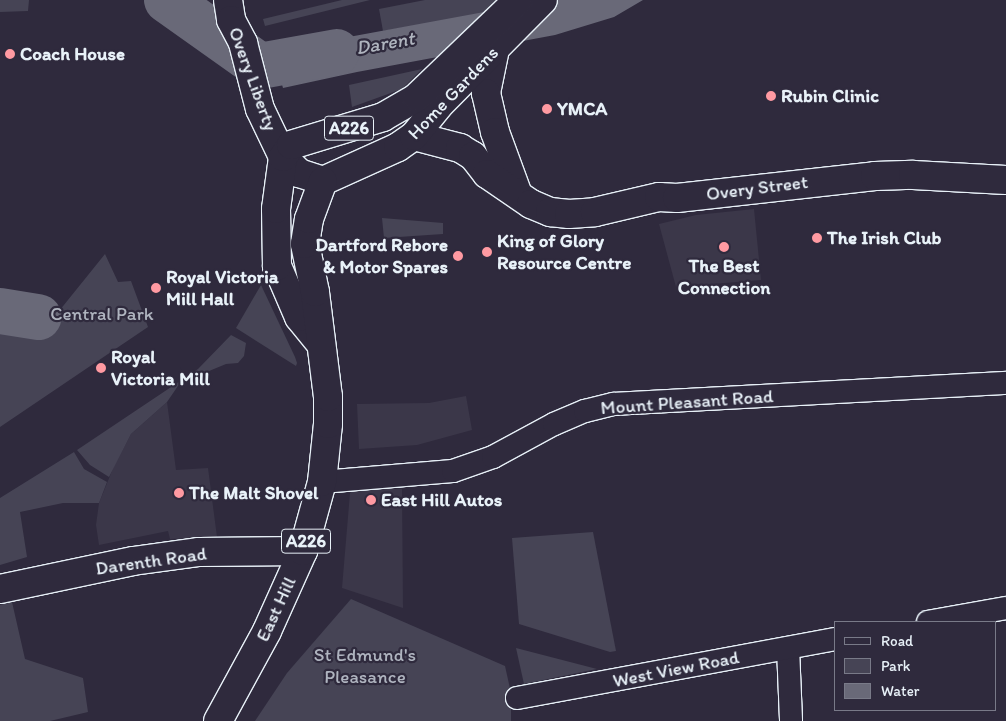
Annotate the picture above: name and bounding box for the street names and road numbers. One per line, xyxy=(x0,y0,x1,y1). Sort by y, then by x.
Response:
street label: Overy Liberty xyxy=(224,24,282,134)
street label: Home Gardens xyxy=(403,42,503,144)
road number: A226 xyxy=(324,112,374,144)
street label: Overy Street xyxy=(705,170,809,206)
street label: Mount Pleasant Road xyxy=(600,385,774,419)
road number: A226 xyxy=(281,526,331,556)
street label: Darenth Road xyxy=(94,542,208,580)
street label: East Hill xyxy=(251,573,301,645)
street label: West View Road xyxy=(611,646,741,692)

